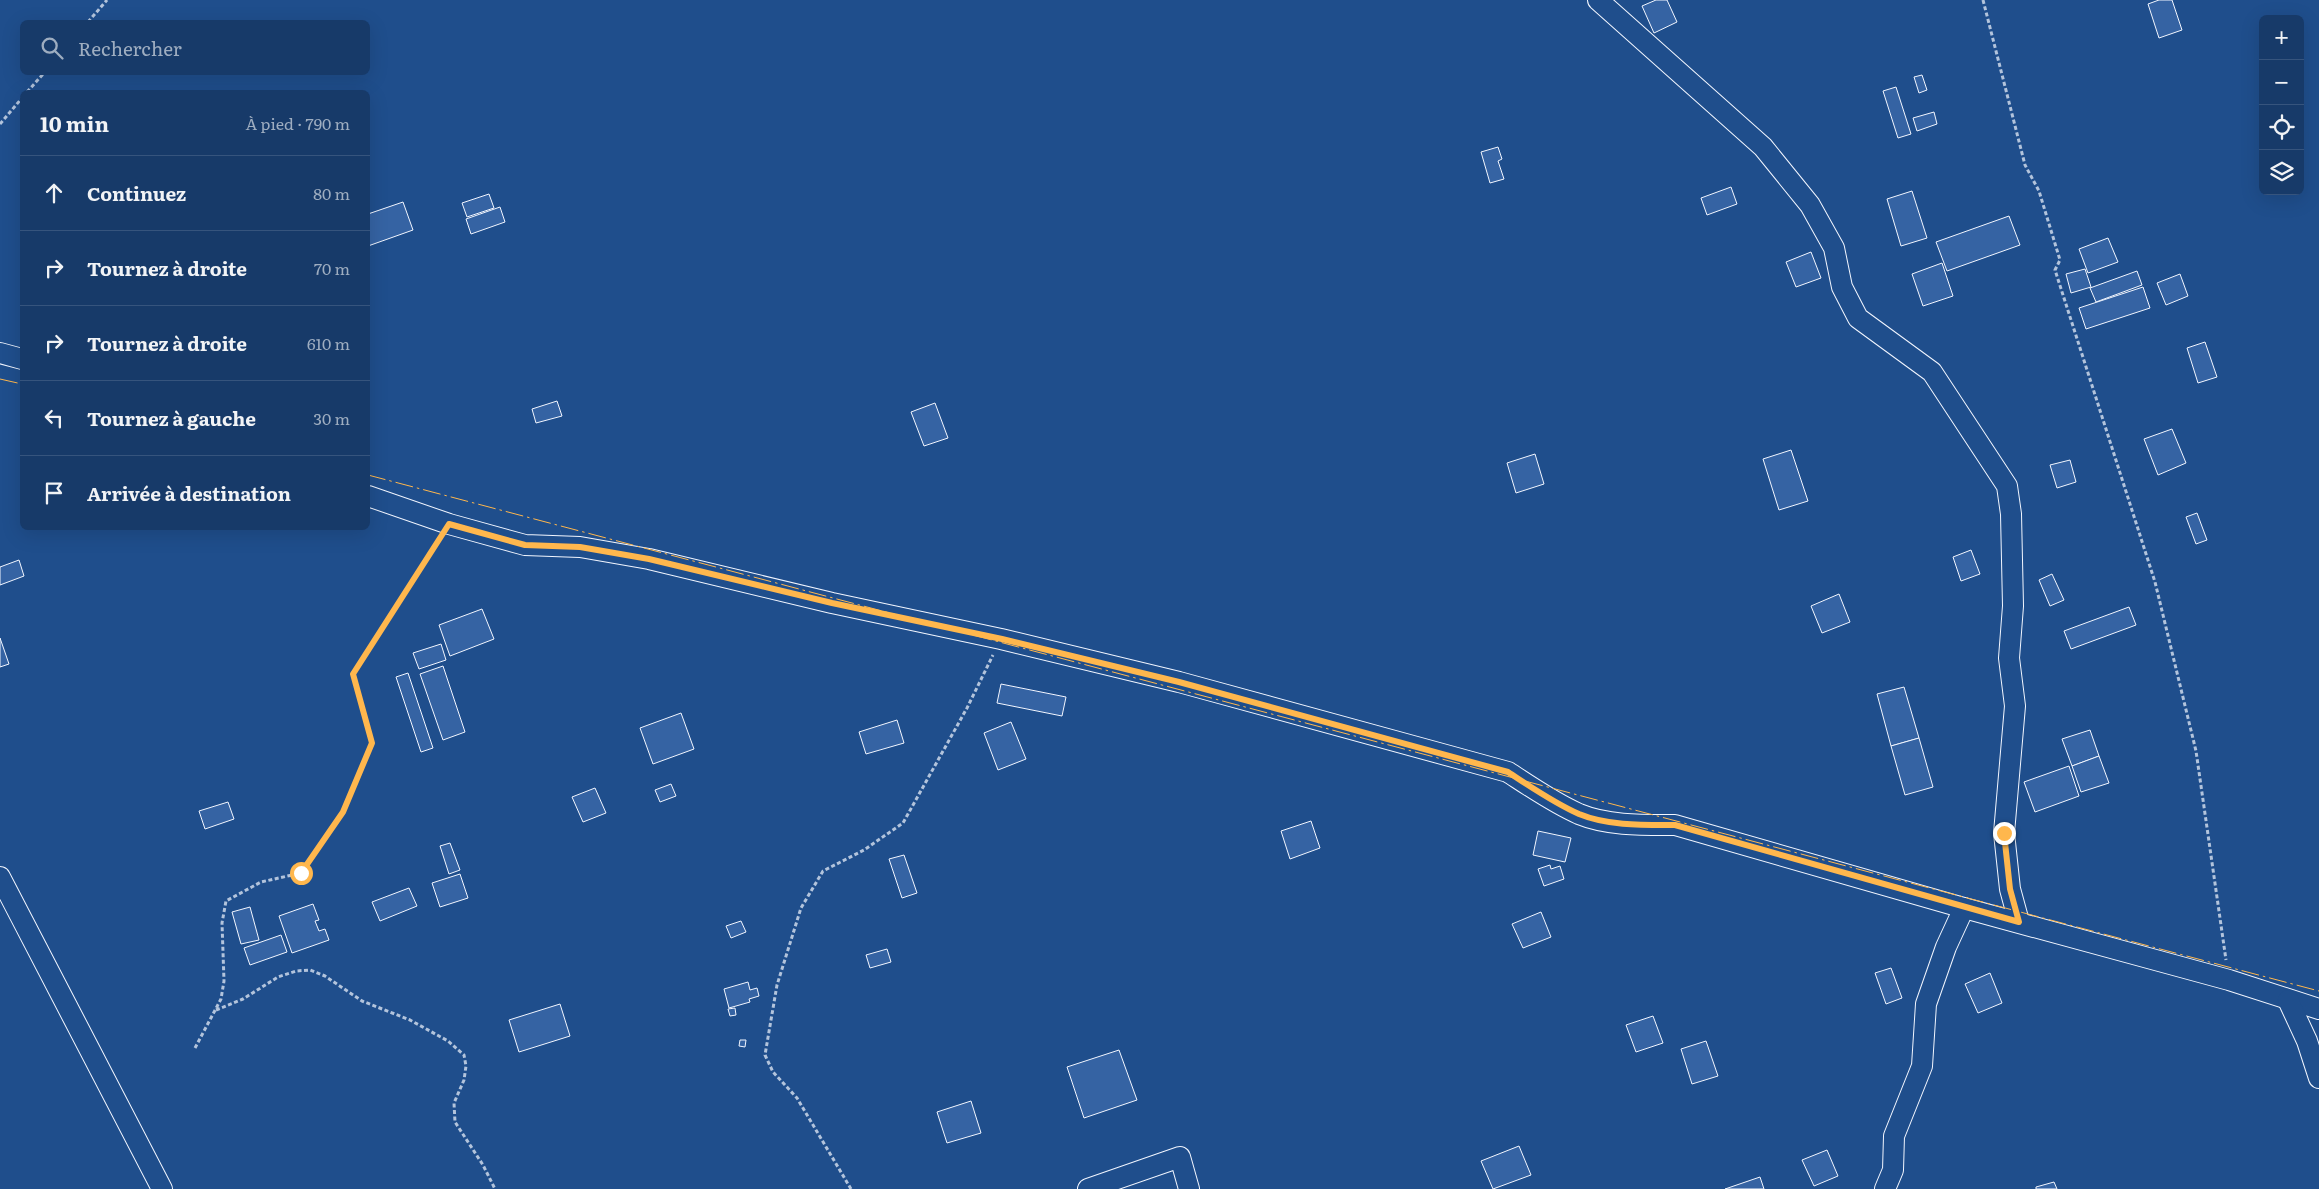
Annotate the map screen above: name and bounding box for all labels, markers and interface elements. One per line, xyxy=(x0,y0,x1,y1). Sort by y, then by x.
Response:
map controls xyxy=(2259,15,2304,195)
button: + xyxy=(2259,15,2304,60)
search box xyxy=(20,20,370,75)
icon: search xyxy=(38,34,66,62)
text: Rechercher xyxy=(78,34,182,62)
button: − xyxy=(2259,60,2304,105)
button: locate xyxy=(2259,105,2304,150)
text: 10 min xyxy=(40,107,109,138)
text: À pied · 790 m xyxy=(246,111,350,135)
button: layers xyxy=(2259,150,2304,195)
icon: ahead xyxy=(40,179,68,207)
text: Continuez xyxy=(87,179,186,207)
text: 80 m xyxy=(313,181,350,205)
icon: right xyxy=(40,254,68,282)
text: Tournez à droite xyxy=(87,254,247,282)
text: 70 m xyxy=(314,256,350,280)
icon: right xyxy=(40,329,68,357)
text: Tournez à droite xyxy=(87,329,247,357)
text: 610 m xyxy=(307,331,350,355)
icon: left xyxy=(40,404,68,432)
text: Tournez à gauche xyxy=(87,404,256,432)
text: 30 m xyxy=(313,406,350,430)
icon: arrive xyxy=(40,479,68,507)
text: Arrivée à destination xyxy=(87,479,291,507)
route end xyxy=(1993,822,2016,845)
route start xyxy=(290,862,313,885)

